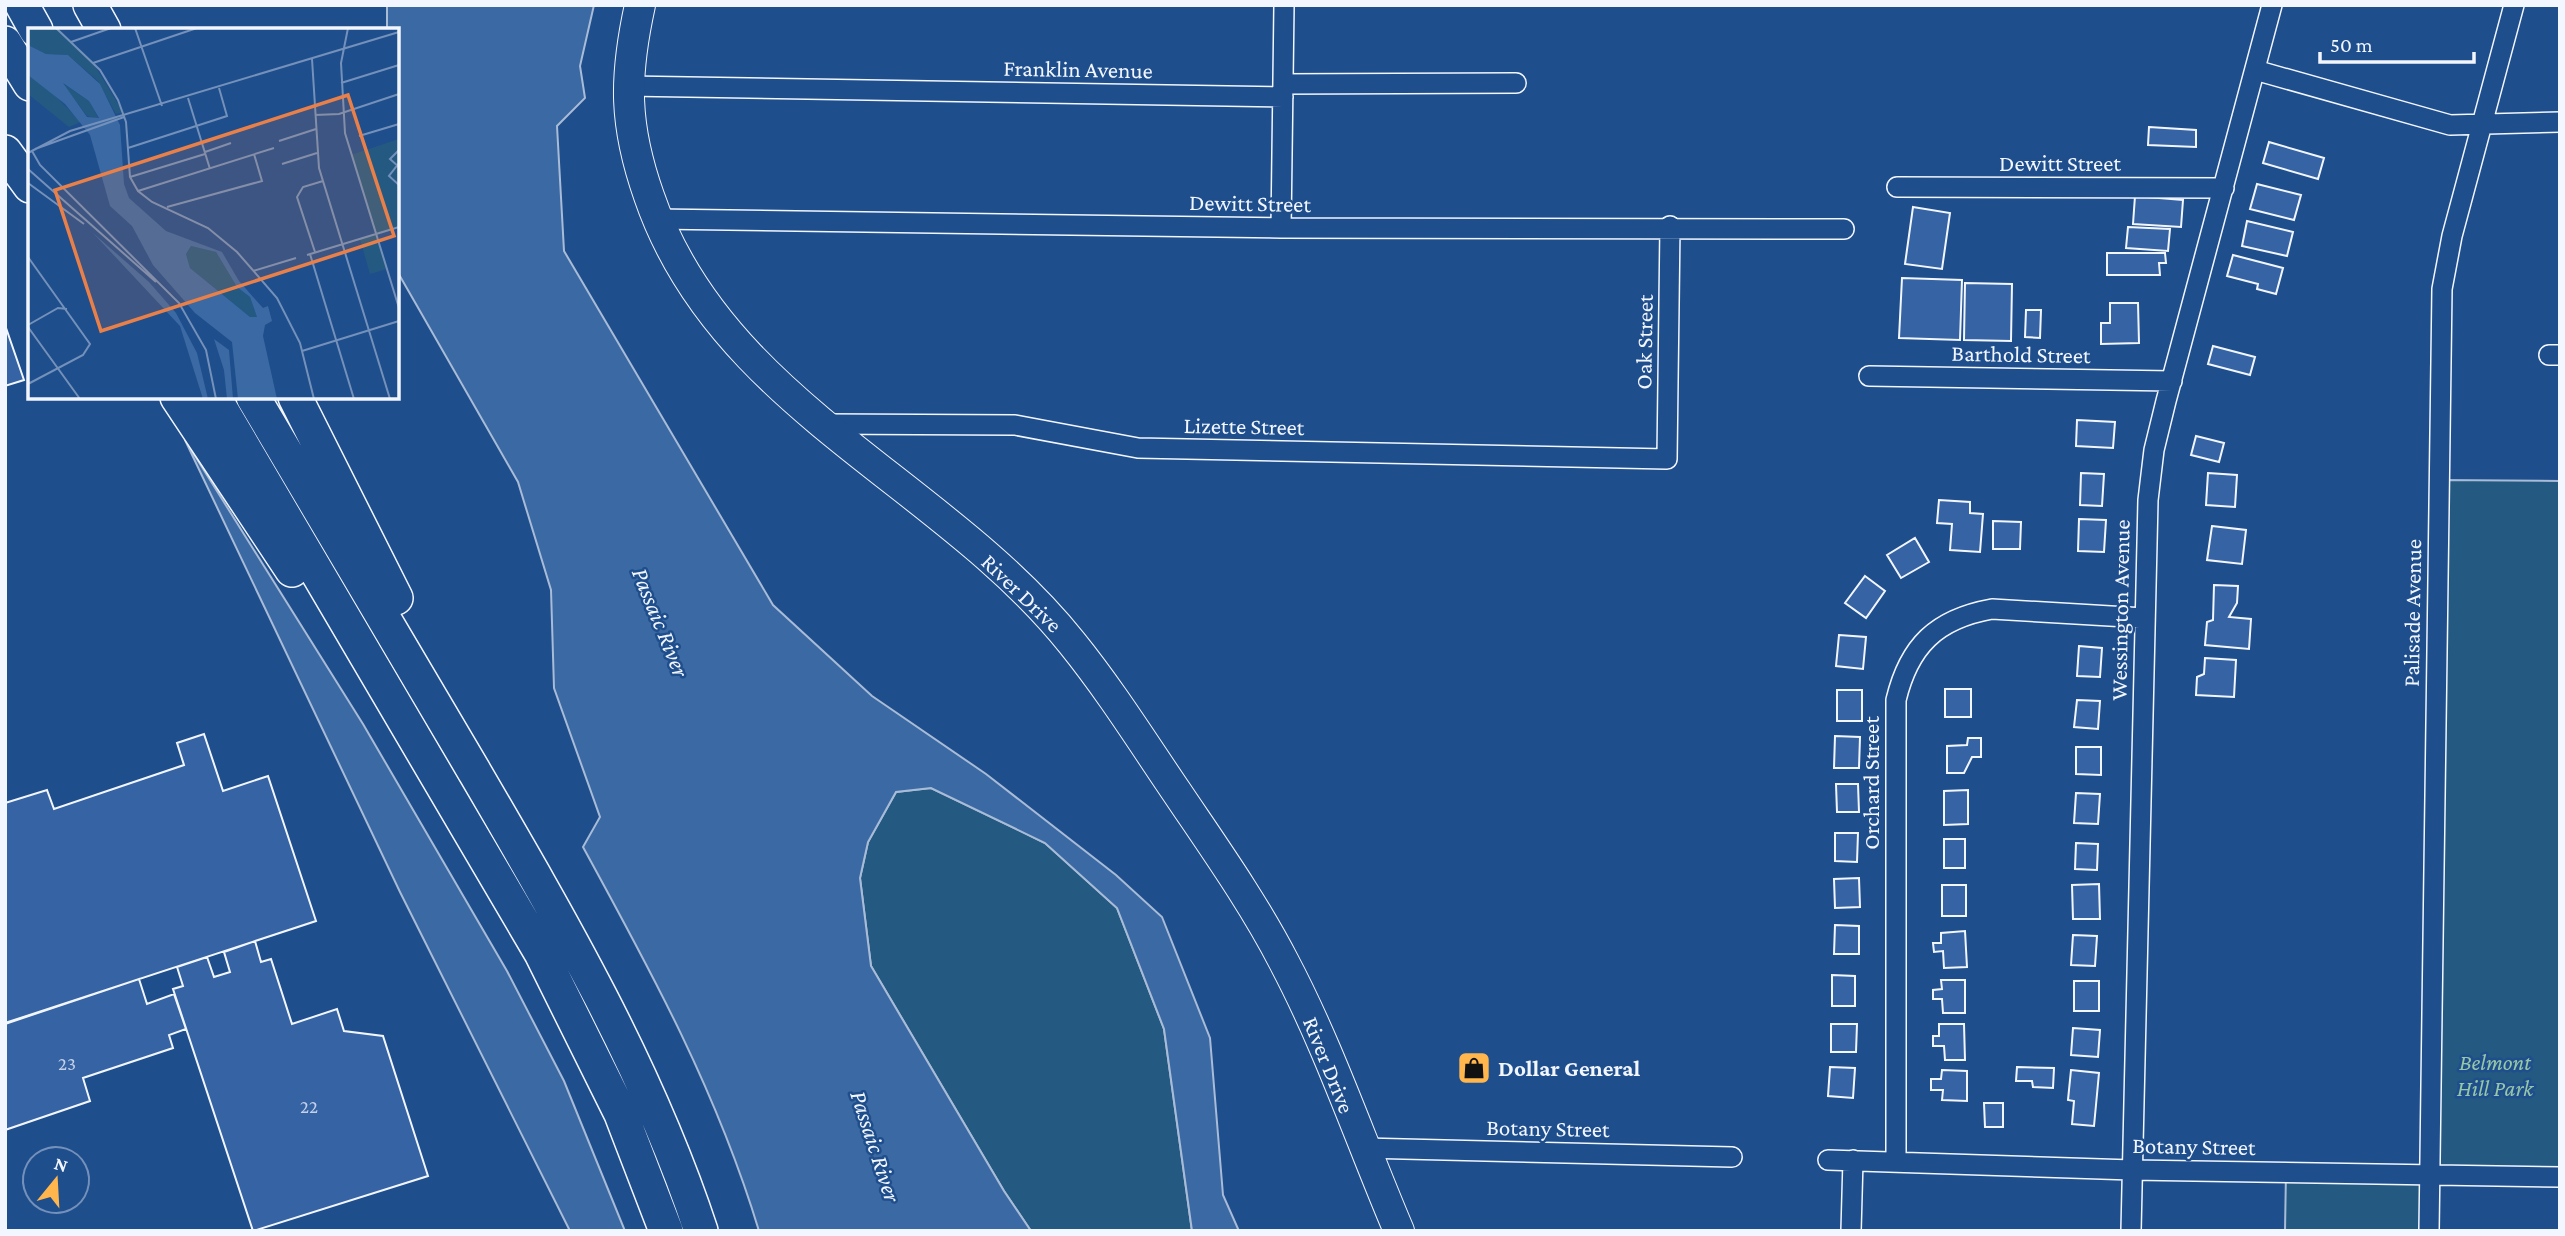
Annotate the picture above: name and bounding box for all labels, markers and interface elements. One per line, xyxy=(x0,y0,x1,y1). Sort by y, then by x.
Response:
scale bar xyxy=(2320,21,2474,65)
inset map xyxy=(28,28,399,399)
text: 50 m xyxy=(2330,33,2373,57)
street label: Franklin Avenue xyxy=(1003,55,1153,83)
street label: Dewitt Street xyxy=(1999,150,2121,176)
street label: Dewitt Street xyxy=(1189,189,1311,217)
street label: Oak Street xyxy=(1630,294,1658,390)
street label: Barthold Street xyxy=(1951,340,2091,368)
street label: Lizette Street xyxy=(1183,412,1305,440)
street label: Wessington Avenue xyxy=(2105,519,2135,701)
street label: Palisade Avenue xyxy=(2398,539,2426,687)
street label: River Drive xyxy=(976,548,1068,638)
water label: Passaic River xyxy=(627,563,695,681)
street label: Orchard Street xyxy=(1858,716,1884,850)
street label: River Drive xyxy=(1298,1013,1360,1117)
shop icon: Dollar General xyxy=(1455,1049,1493,1087)
park label: Belmont Hill Park xyxy=(2457,1049,2534,1101)
house number: 23 xyxy=(58,1053,76,1074)
place label: Dollar General xyxy=(1498,1055,1640,1081)
water label: Passaic River xyxy=(845,1087,907,1206)
house number: 22 xyxy=(300,1096,318,1117)
street label: Botany Street xyxy=(1486,1114,1610,1142)
street label: Botany Street xyxy=(2132,1132,2256,1160)
north arrow xyxy=(21,1145,91,1215)
text: N xyxy=(52,1152,71,1176)

